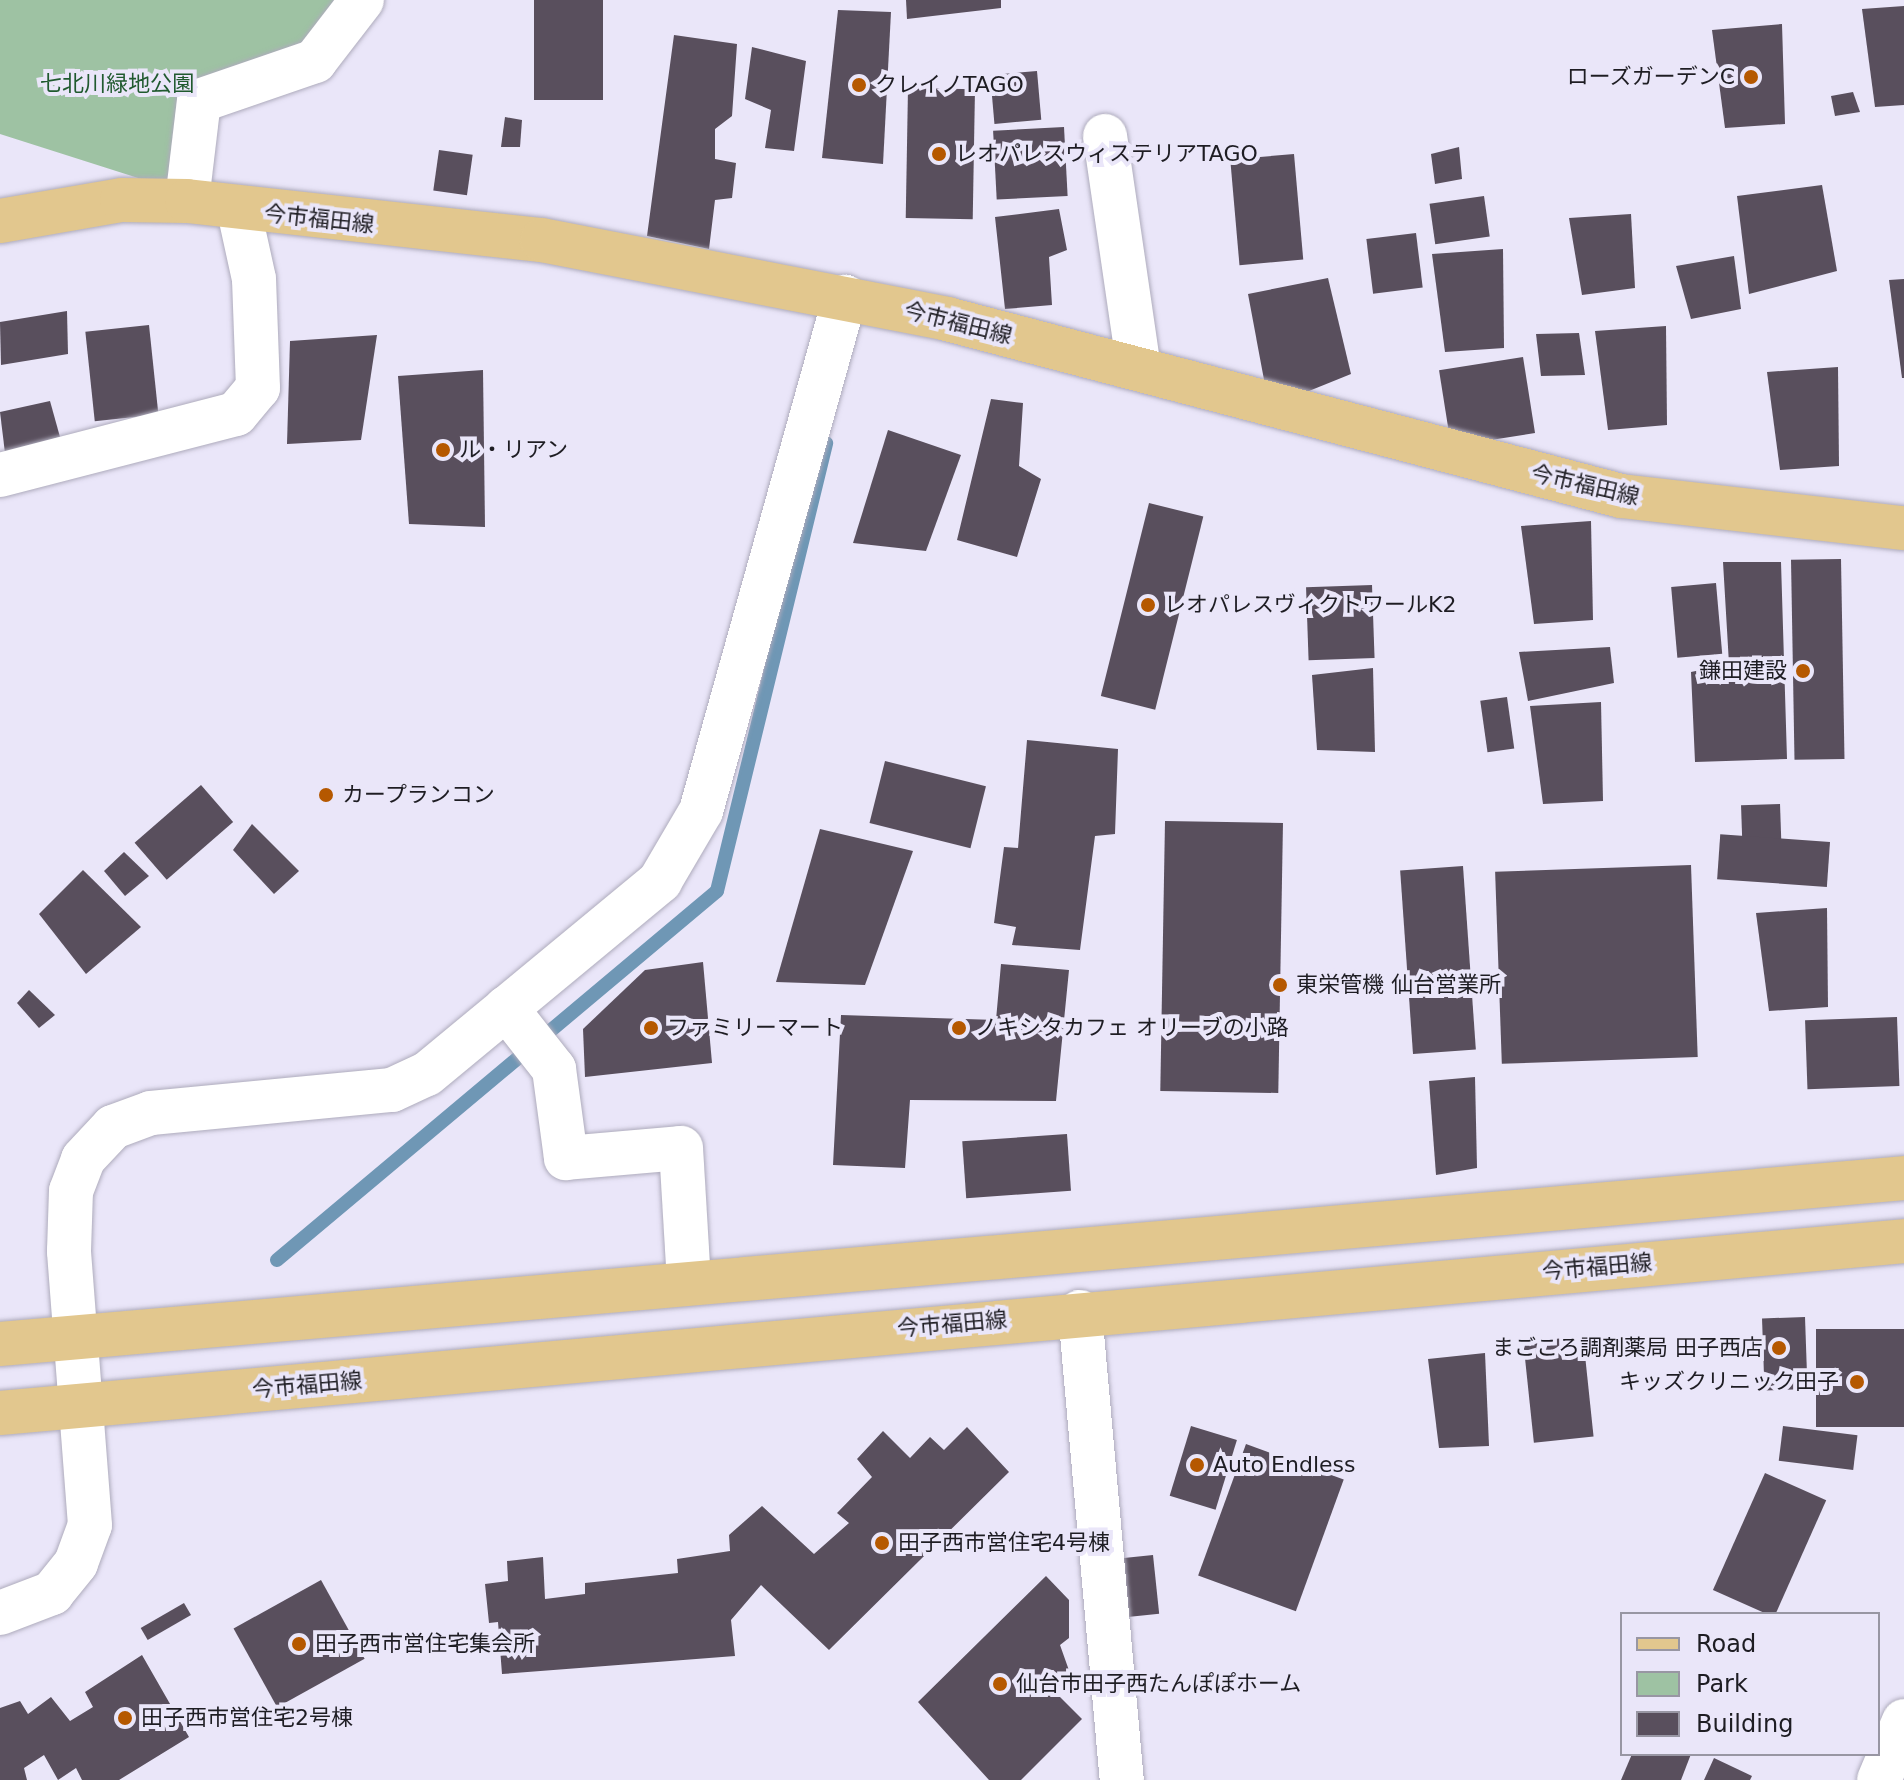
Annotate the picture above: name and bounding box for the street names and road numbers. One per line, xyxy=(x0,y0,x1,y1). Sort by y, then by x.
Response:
street label: 今市福田線 xyxy=(263,200,375,238)
street label: 今市福田線 xyxy=(901,297,1015,349)
street label: 今市福田線 xyxy=(1528,460,1642,510)
street label: 今市福田線 xyxy=(1541,1249,1653,1285)
street label: 今市福田線 xyxy=(896,1306,1008,1342)
street label: 今市福田線 xyxy=(251,1367,363,1403)

